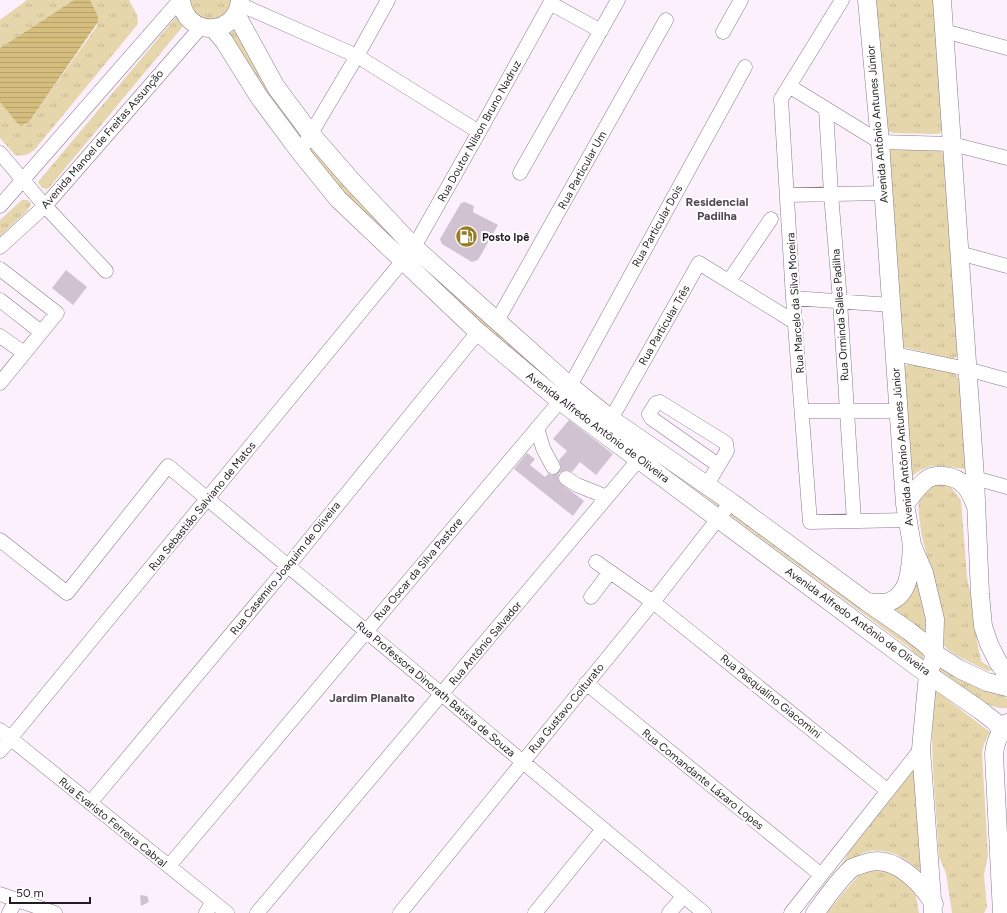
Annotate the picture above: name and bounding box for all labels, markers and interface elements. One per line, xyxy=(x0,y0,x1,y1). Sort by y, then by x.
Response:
street label: Avenida Antônio Antunes Júnior xyxy=(864,44,891,204)
street label: Rua Doutor Nilson Bruno Nadruz xyxy=(435,58,524,204)
street label: Avenida Manoel de Freitas Assunção xyxy=(39,67,166,211)
street label: Rua Particular Um xyxy=(556,129,609,212)
street label: Rua Particular Dois xyxy=(629,183,685,270)
district label: Residencial Padilha xyxy=(686,195,748,223)
fuel station icon: Posto Ipê xyxy=(453,224,479,250)
place label: Posto Ipê xyxy=(482,231,529,244)
street label: Rua Marcelo da Silva Moreira xyxy=(784,232,807,374)
street label: Rua Orminda Salles Padilha xyxy=(829,248,852,382)
street label: Rua Particular Três xyxy=(636,283,693,368)
street label: Avenida Antônio Antunes Júnior xyxy=(889,367,916,527)
street label: Avenida Alfredo Antônio de Oliveira xyxy=(524,369,672,485)
street label: Rua Sebastião Salviano de Matos xyxy=(146,439,259,573)
street label: Rua Casemiro Joaquim de Oliveira xyxy=(228,499,343,638)
street label: Rua Oscar da Silva Pastore xyxy=(371,515,465,624)
street label: Avenida Alfredo Antônio de Oliveira xyxy=(783,565,933,678)
street label: Rua Antônio Salvador xyxy=(446,598,525,688)
street label: Rua Professora Dinorath Batista de Souza xyxy=(354,619,518,760)
street label: Rua Pasqualino Giacomini xyxy=(718,652,824,741)
street label: Rua Gustavo Colturato xyxy=(526,661,607,756)
district label: Jardim Planalto xyxy=(329,691,415,705)
street label: Rua Comandante Lázaro Lopes xyxy=(639,726,766,832)
street label: Rua Evaristo Ferreira Cabral xyxy=(56,775,169,870)
scale bar xyxy=(10,879,90,905)
text: 50 m xyxy=(16,886,44,900)

